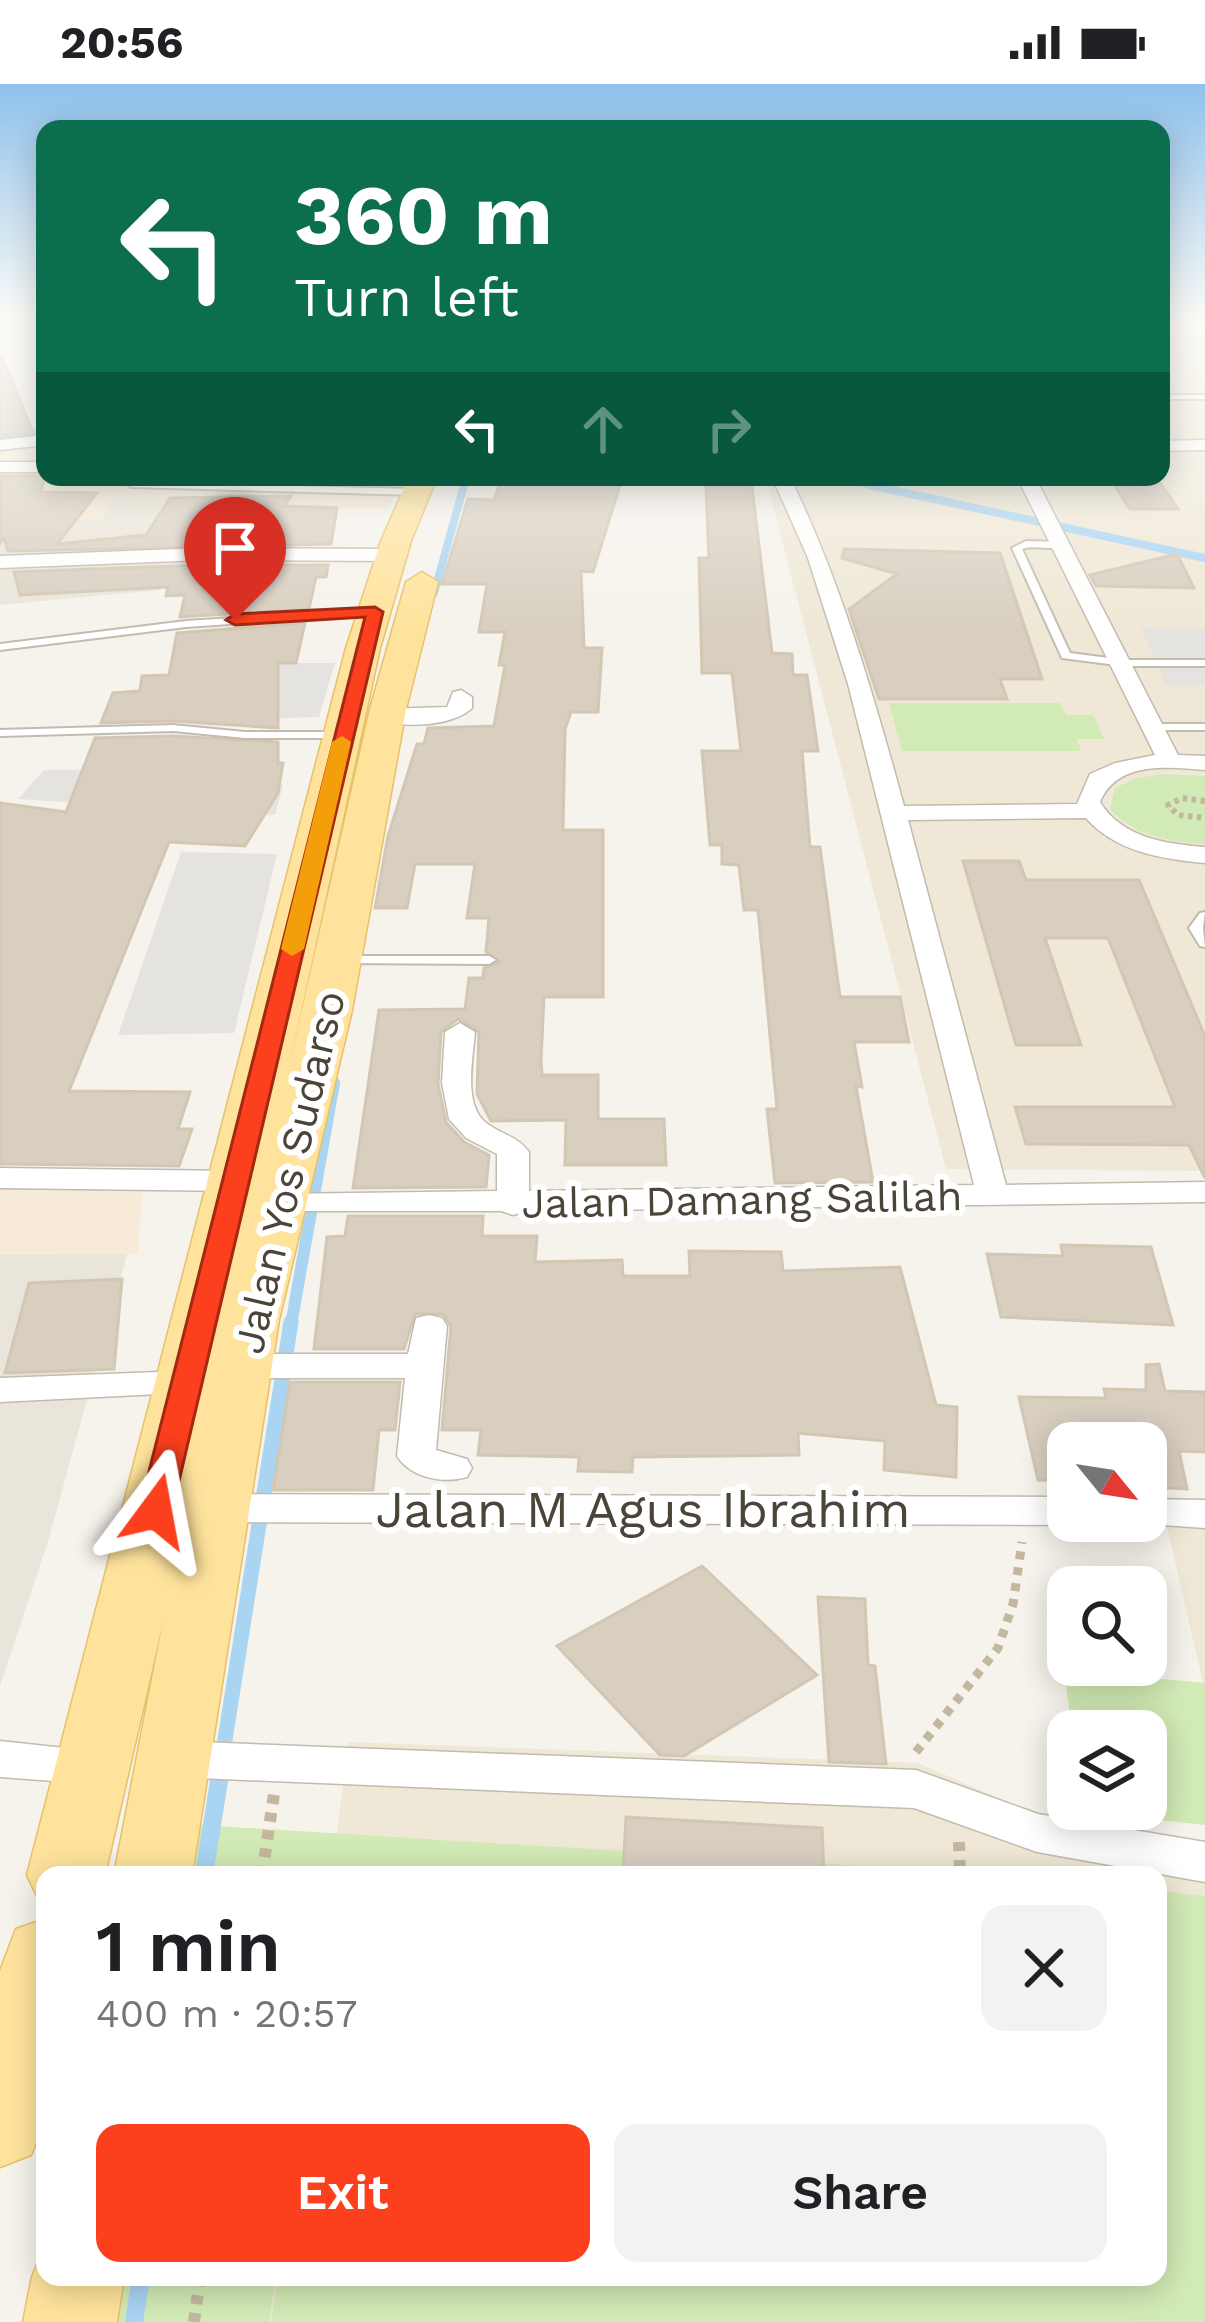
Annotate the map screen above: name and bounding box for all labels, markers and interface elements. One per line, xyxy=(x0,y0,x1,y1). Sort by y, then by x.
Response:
text: 20:56 xyxy=(60,16,183,69)
text: 360 m xyxy=(294,166,553,264)
icon: left xyxy=(96,168,252,324)
text: Turn left xyxy=(294,266,519,329)
icon: left xyxy=(444,396,510,462)
icon: ahead xyxy=(570,396,636,462)
icon: right xyxy=(696,396,762,462)
pin xyxy=(184,497,286,620)
icon: arrive xyxy=(202,515,268,581)
street label: Jalan Yos Sudarso xyxy=(224,986,355,1358)
street label: Jalan Damang Salilah xyxy=(521,1171,963,1228)
north arrow xyxy=(1047,1422,1167,1542)
map controls xyxy=(1047,1422,1167,1830)
position arrow xyxy=(93,1448,219,1574)
street label: Jalan M Agus Ibrahim xyxy=(375,1480,911,1539)
button: search xyxy=(1047,1566,1167,1686)
button: layers xyxy=(1047,1710,1167,1830)
text: 1 min xyxy=(96,1904,281,1988)
button: close xyxy=(981,1905,1107,2031)
text: 400 m · 20:57 xyxy=(96,1991,357,2036)
button: Exit xyxy=(96,2124,590,2262)
button: Share xyxy=(614,2124,1107,2262)

